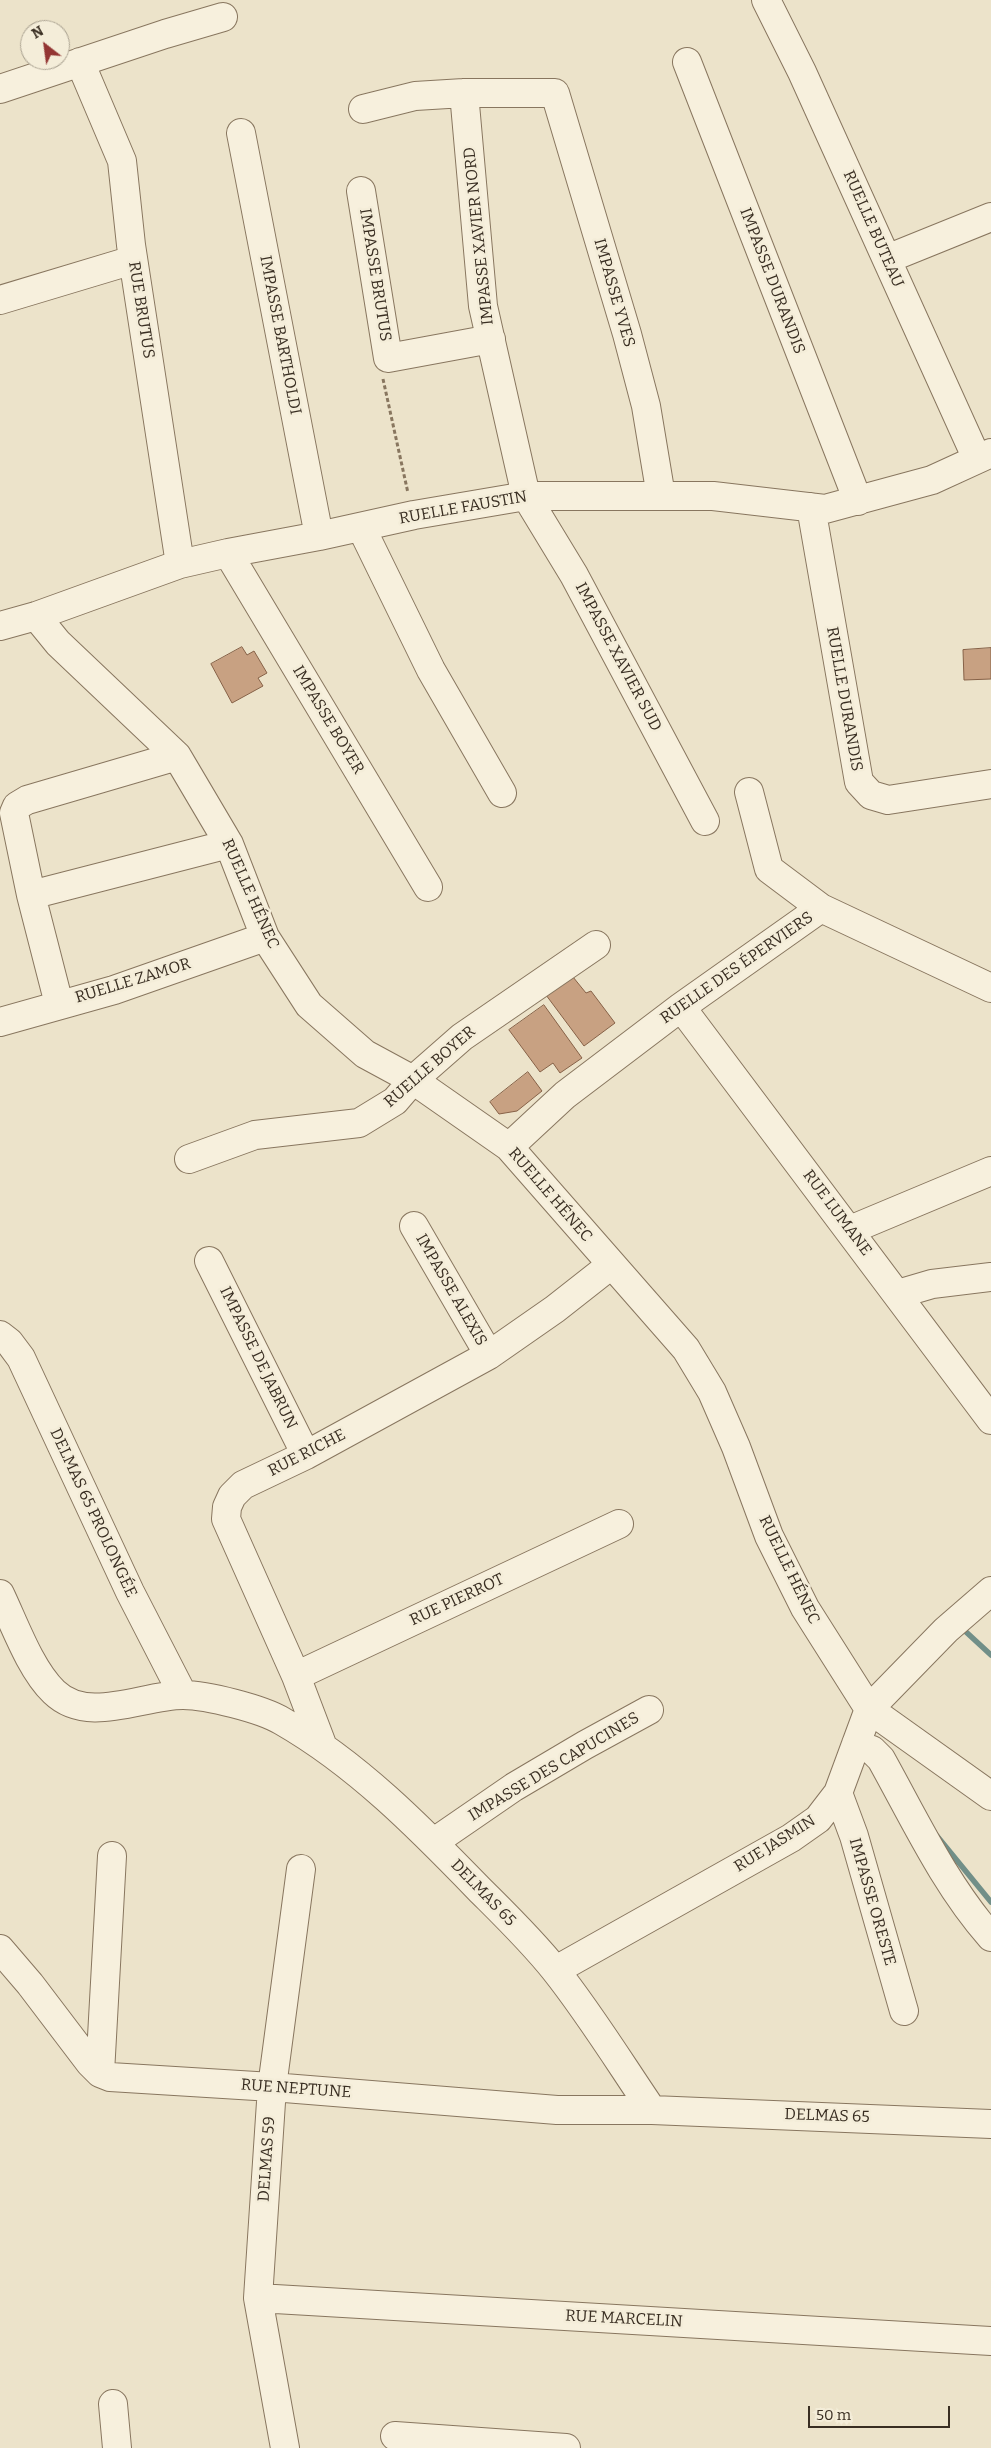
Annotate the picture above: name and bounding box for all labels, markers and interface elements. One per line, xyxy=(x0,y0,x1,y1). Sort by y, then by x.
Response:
north arrow xyxy=(20,20,70,70)
text: N xyxy=(29,22,47,43)
street label: IMPASSE XAVIER NORD xyxy=(460,146,498,326)
street label: RUELLE BUTEAU xyxy=(839,167,907,291)
street label: IMPASSE DURANDIS xyxy=(735,205,809,357)
street label: IMPASSE BRUTUS xyxy=(355,207,395,343)
street label: IMPASSE YVES xyxy=(589,236,639,350)
street label: IMPASSE BARTHOLDI xyxy=(255,254,305,416)
street label: RUE BRUTUS xyxy=(124,260,158,360)
street label: RUELLE FAUSTIN xyxy=(397,487,529,529)
street label: IMPASSE XAVIER SUD xyxy=(571,580,665,734)
street label: RUELLE DURANDIS xyxy=(822,625,866,773)
street label: IMPASSE BOYER xyxy=(288,662,368,778)
street label: RUELLE HÉNEC xyxy=(217,836,283,952)
street label: RUELLE DES ÉPERVIERS xyxy=(657,908,817,1028)
street label: RUELLE ZAMOR xyxy=(73,954,193,1008)
street label: RUELLE BOYER xyxy=(380,1022,480,1112)
street label: RUELLE HÉNEC xyxy=(504,1144,596,1246)
street label: RUE LUMANE xyxy=(798,1166,876,1260)
street label: IMPASSE ALEXIS xyxy=(411,1231,491,1349)
street label: IMPASSE DE JABRUN xyxy=(215,1284,301,1432)
street label: DELMAS 65 PROLONGÉE xyxy=(45,1425,141,1601)
street label: RUE RICHE xyxy=(265,1425,349,1481)
street label: RUELLE HÉNEC xyxy=(754,1513,824,1627)
street label: RUE PIERROT xyxy=(407,1570,507,1630)
street label: IMPASSE DES CAPUCINES xyxy=(465,1708,643,1826)
street label: RUE JASMIN xyxy=(731,1811,819,1877)
street label: IMPASSE ORESTE xyxy=(845,1836,899,1968)
street label: DELMAS 65 xyxy=(446,1856,520,1930)
street label: RUE NEPTUNE xyxy=(240,2076,352,2102)
street label: DELMAS 65 xyxy=(784,2105,870,2127)
street label: DELMAS 59 xyxy=(254,2116,280,2202)
street label: RUE MARCELIN xyxy=(565,2306,683,2332)
scale bar xyxy=(811,2396,954,2428)
text: 50 m xyxy=(816,2406,851,2424)

